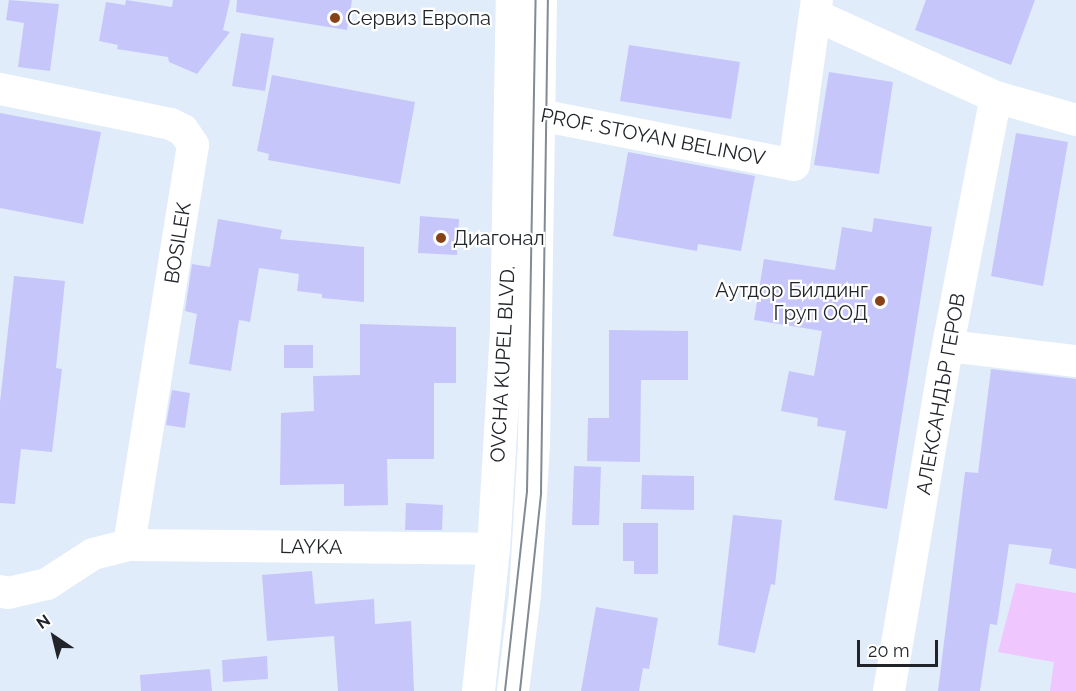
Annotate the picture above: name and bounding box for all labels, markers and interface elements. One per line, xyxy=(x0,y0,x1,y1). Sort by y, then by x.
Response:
place label: Сервиз Европа xyxy=(347,6,491,30)
marker: Сервиз Европа xyxy=(328,11,342,25)
street label: PROF. STOYAN BELINOV xyxy=(539,103,767,171)
street label: BOSILEK xyxy=(160,201,196,285)
place label: Диагонал xyxy=(453,226,545,250)
marker: Диагонал xyxy=(434,231,448,245)
street label: OVCHA KUPEL BLVD. xyxy=(486,264,520,464)
place label: Аутдор Билдинг Груп ООД xyxy=(715,278,868,325)
street label: АЛЕКСАНДЪР ГЕРОВ xyxy=(911,291,971,497)
marker: Аутдор Билдинг Груп ООД xyxy=(873,294,887,308)
street label: LAYKA xyxy=(279,534,343,560)
north arrow xyxy=(24,607,84,667)
text: N xyxy=(33,611,54,633)
scale bar xyxy=(860,628,941,666)
text: 20 m xyxy=(868,640,910,661)

